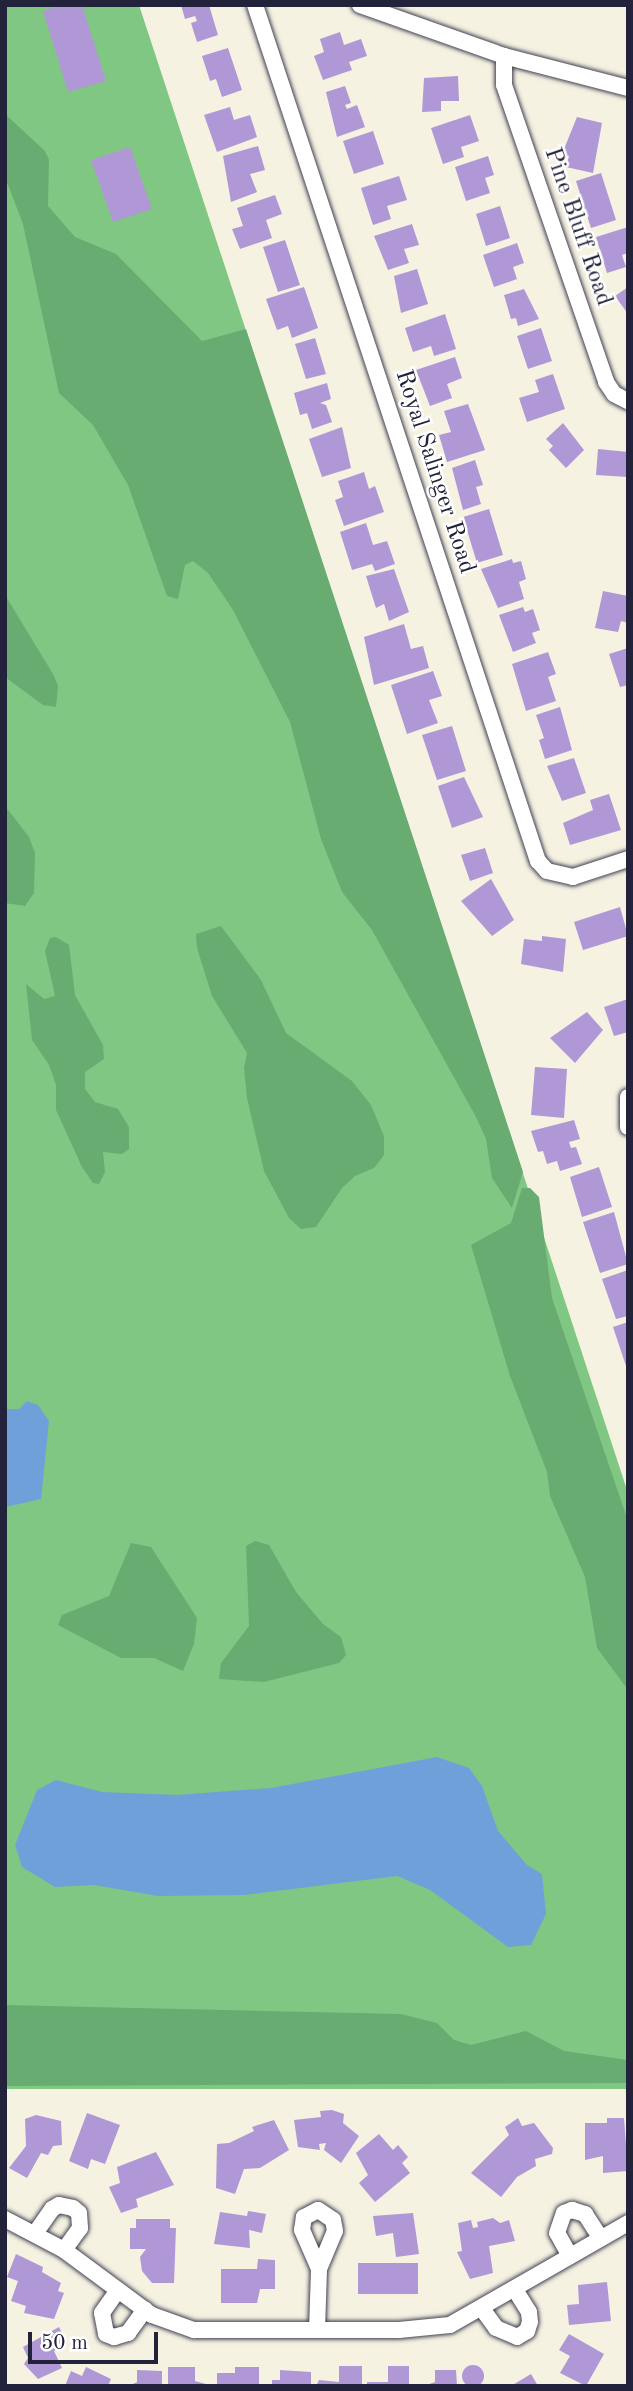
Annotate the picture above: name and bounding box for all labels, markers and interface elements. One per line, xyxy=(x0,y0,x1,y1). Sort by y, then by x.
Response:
street label: Pine Bluff Road xyxy=(536,144,618,310)
street label: Royal Salinger Road xyxy=(387,366,481,578)
scale bar xyxy=(32,2318,161,2362)
text: 50 m xyxy=(41,2333,88,2354)

